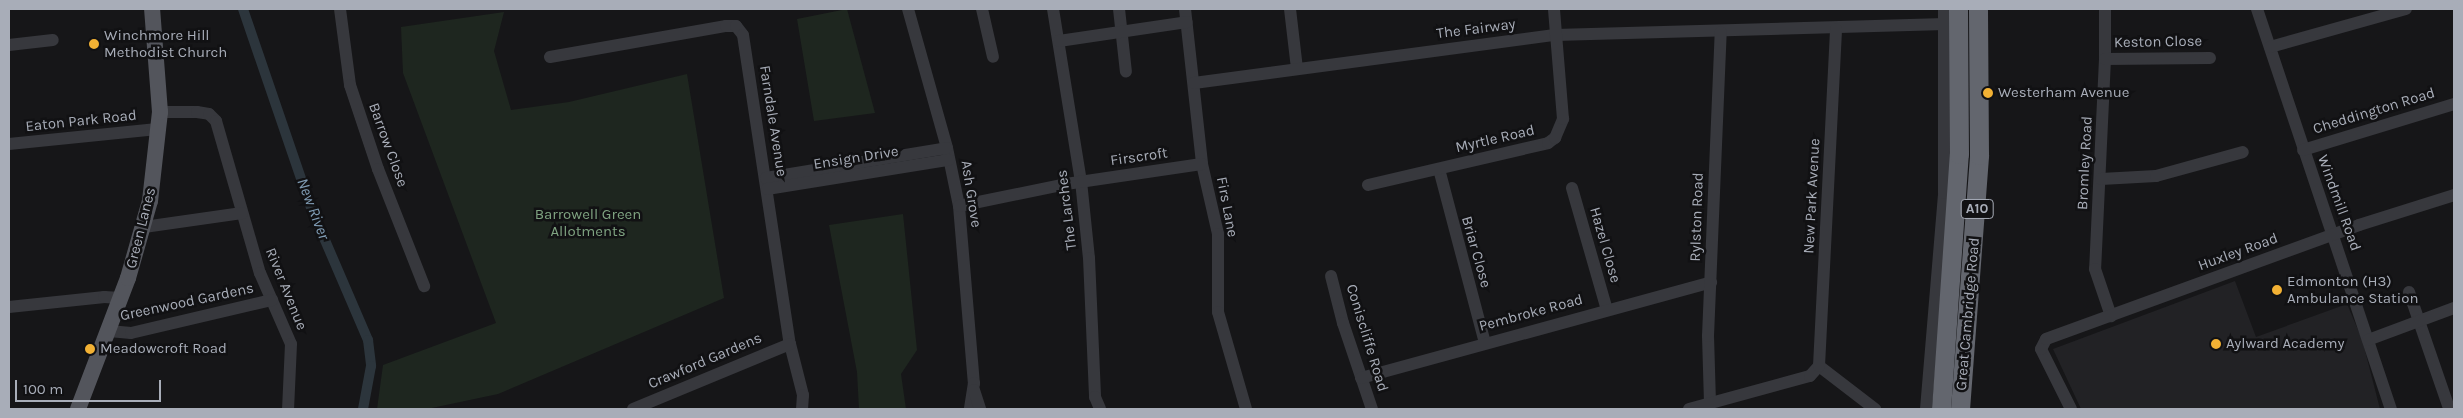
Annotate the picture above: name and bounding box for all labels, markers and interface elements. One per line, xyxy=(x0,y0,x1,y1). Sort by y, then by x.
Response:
street label: The Fairway xyxy=(1435,15,1517,43)
place label: Winchmore Hill Methodist Church xyxy=(104,26,227,61)
street label: Keston Close xyxy=(2114,32,2202,52)
marker: Winchmore Hill Methodist Church xyxy=(88,38,100,50)
street label: Farndale Avenue xyxy=(755,64,791,178)
place label: Westerham Avenue xyxy=(1998,84,2130,102)
street label: Cheddington Road xyxy=(2311,84,2437,138)
marker: Westerham Avenue xyxy=(1982,87,1994,99)
street label: Barrow Close xyxy=(364,100,412,190)
street label: Eaton Park Road xyxy=(25,106,137,136)
street label: Bromley Road xyxy=(2074,116,2096,210)
street label: Myrtle Road xyxy=(1454,121,1536,157)
street label: New Park Avenue xyxy=(1800,138,1824,254)
street label: Ensign Drive xyxy=(812,142,900,174)
street label: Firscroft xyxy=(1109,144,1169,170)
street label: Windmill Road xyxy=(2313,153,2365,253)
street label: Ash Grove xyxy=(957,159,985,229)
street label: The Larches xyxy=(1053,169,1081,251)
street label: Rylston Road xyxy=(1686,172,1708,262)
water label: New River xyxy=(292,175,334,243)
street label: Firs Lane xyxy=(1212,175,1242,239)
street label: Green Lanes xyxy=(122,186,160,270)
road number: A10 xyxy=(1960,198,1994,220)
park label: Barrowell Green Allotments xyxy=(535,205,641,240)
street label: Hazel Close xyxy=(1586,205,1624,285)
street label: Briar Close xyxy=(1457,214,1495,290)
street label: Huxley Road xyxy=(2196,229,2280,275)
street label: Great Cambridge Road xyxy=(1952,237,1984,391)
street label: River Avenue xyxy=(261,245,311,333)
place label: Edmonton (H3) Ambulance Station xyxy=(2287,272,2418,307)
street label: Greenwood Gardens xyxy=(119,279,255,325)
street label: Coniscliffe Road xyxy=(1342,282,1392,394)
marker: Edmonton (H3) Ambulance Station xyxy=(2271,284,2283,296)
street label: Pembroke Road xyxy=(1477,290,1585,336)
street label: Crawford Gardens xyxy=(645,329,765,393)
place label: Aylward Academy xyxy=(2226,335,2345,353)
marker: Aylward Academy xyxy=(2210,338,2222,350)
place label: Meadowcroft Road xyxy=(100,340,227,358)
marker: Meadowcroft Road xyxy=(84,343,96,355)
scale bar xyxy=(18,370,164,402)
text: 100 m xyxy=(23,380,63,398)

